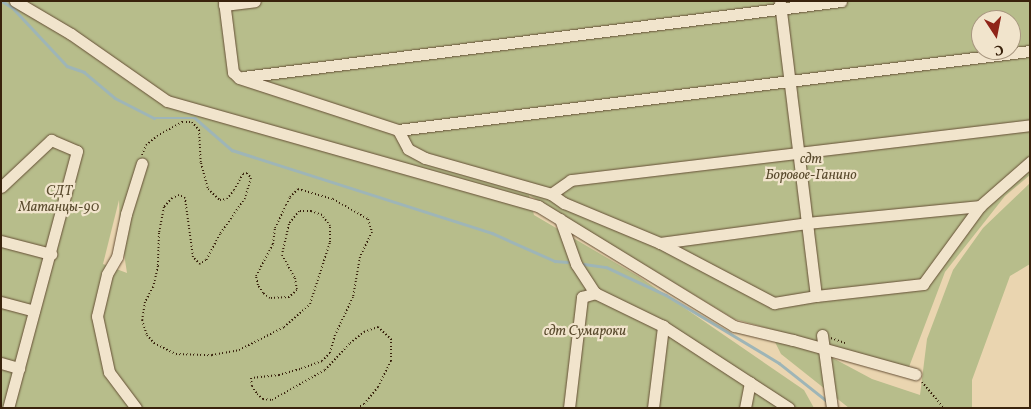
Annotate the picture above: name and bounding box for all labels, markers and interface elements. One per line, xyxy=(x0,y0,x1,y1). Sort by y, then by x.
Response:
north arrow xyxy=(971,10,1021,60)
text: С xyxy=(993,39,1005,59)
park label: сдт Боровое-Ганино xyxy=(765,152,857,184)
park label: СДТ Матанцы-90 xyxy=(19,184,99,216)
park label: сдт Сумароки xyxy=(544,324,626,340)

